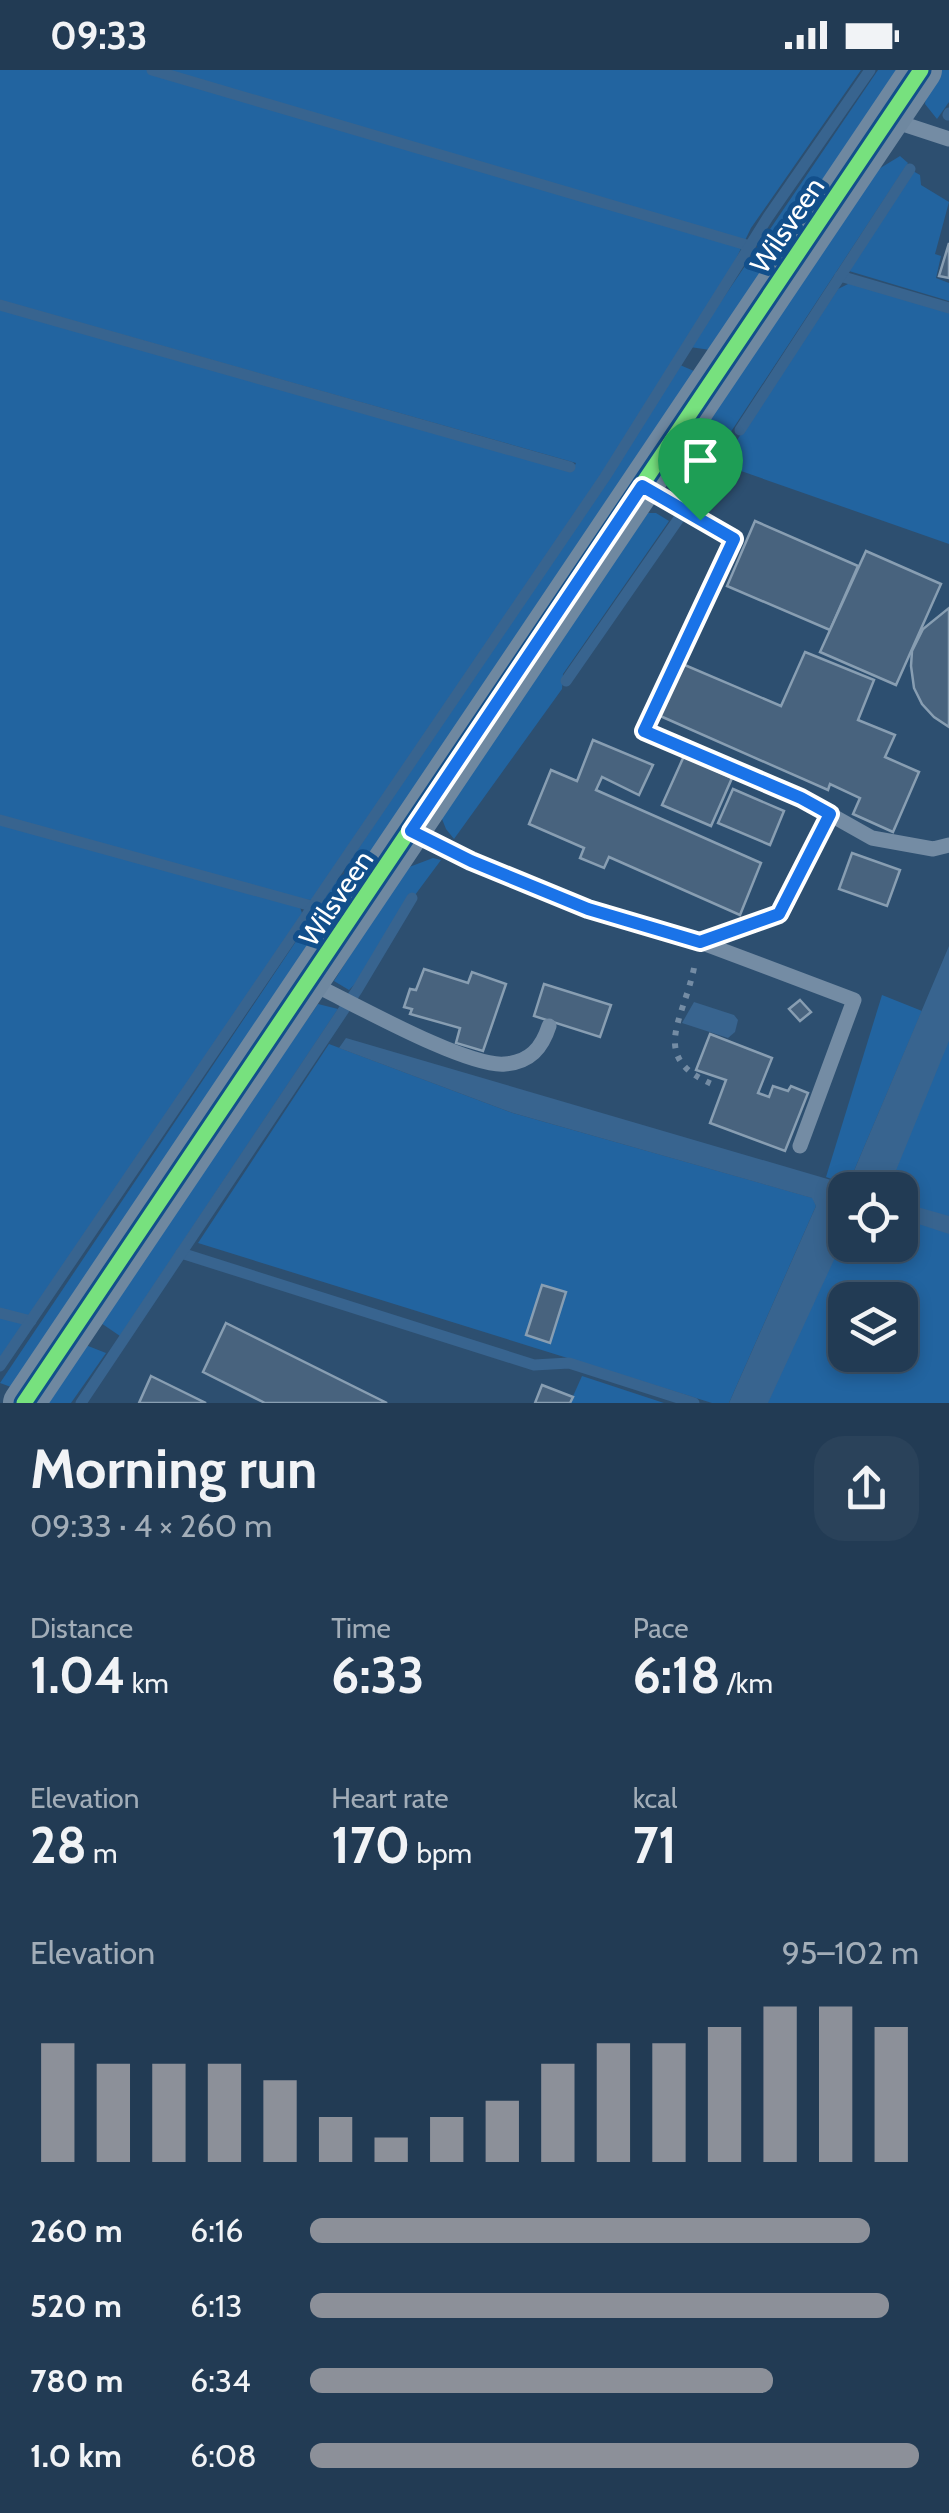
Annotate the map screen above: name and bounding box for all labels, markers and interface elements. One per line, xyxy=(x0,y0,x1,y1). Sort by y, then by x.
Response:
text: 09:33 xyxy=(50,12,148,59)
street label: Wilsveen xyxy=(743,171,831,279)
pin xyxy=(658,418,743,521)
icon: arrive xyxy=(673,433,728,488)
street label: Wilsveen xyxy=(292,844,380,952)
map controls xyxy=(828,1172,918,1372)
button: locate xyxy=(828,1172,918,1262)
button: layers xyxy=(828,1282,918,1372)
text: Morning run xyxy=(30,1435,317,1502)
button: share xyxy=(814,1436,919,1541)
text: 09:33 · 4 × 260 m xyxy=(30,1506,272,1545)
text: Distance xyxy=(30,1611,133,1645)
text: Time xyxy=(331,1611,391,1645)
text: Pace xyxy=(633,1611,689,1645)
text: 1.04 xyxy=(30,1645,125,1706)
text: 6:33 xyxy=(331,1645,424,1706)
text: 6:18 xyxy=(633,1645,721,1706)
text: km xyxy=(125,1666,169,1700)
text: /km xyxy=(721,1666,773,1700)
text: Elevation xyxy=(30,1781,139,1815)
text: Heart rate xyxy=(331,1781,449,1815)
text: kcal xyxy=(633,1781,677,1815)
text: 28 xyxy=(30,1815,87,1876)
text: 170 xyxy=(331,1815,410,1876)
text: 71 xyxy=(633,1815,677,1876)
text: m xyxy=(87,1836,118,1870)
text: bpm xyxy=(410,1836,472,1870)
text: Elevation xyxy=(30,1933,155,1972)
text: 95–102 m xyxy=(782,1933,919,1972)
text: 260 m xyxy=(30,2211,123,2250)
text: 6:16 xyxy=(190,2211,243,2250)
text: 520 m xyxy=(30,2286,122,2325)
text: 6:13 xyxy=(190,2286,243,2325)
text: 780 m xyxy=(30,2361,123,2400)
text: 6:34 xyxy=(190,2361,251,2400)
text: 1.0 km xyxy=(30,2436,122,2475)
text: 6:08 xyxy=(190,2436,257,2475)

